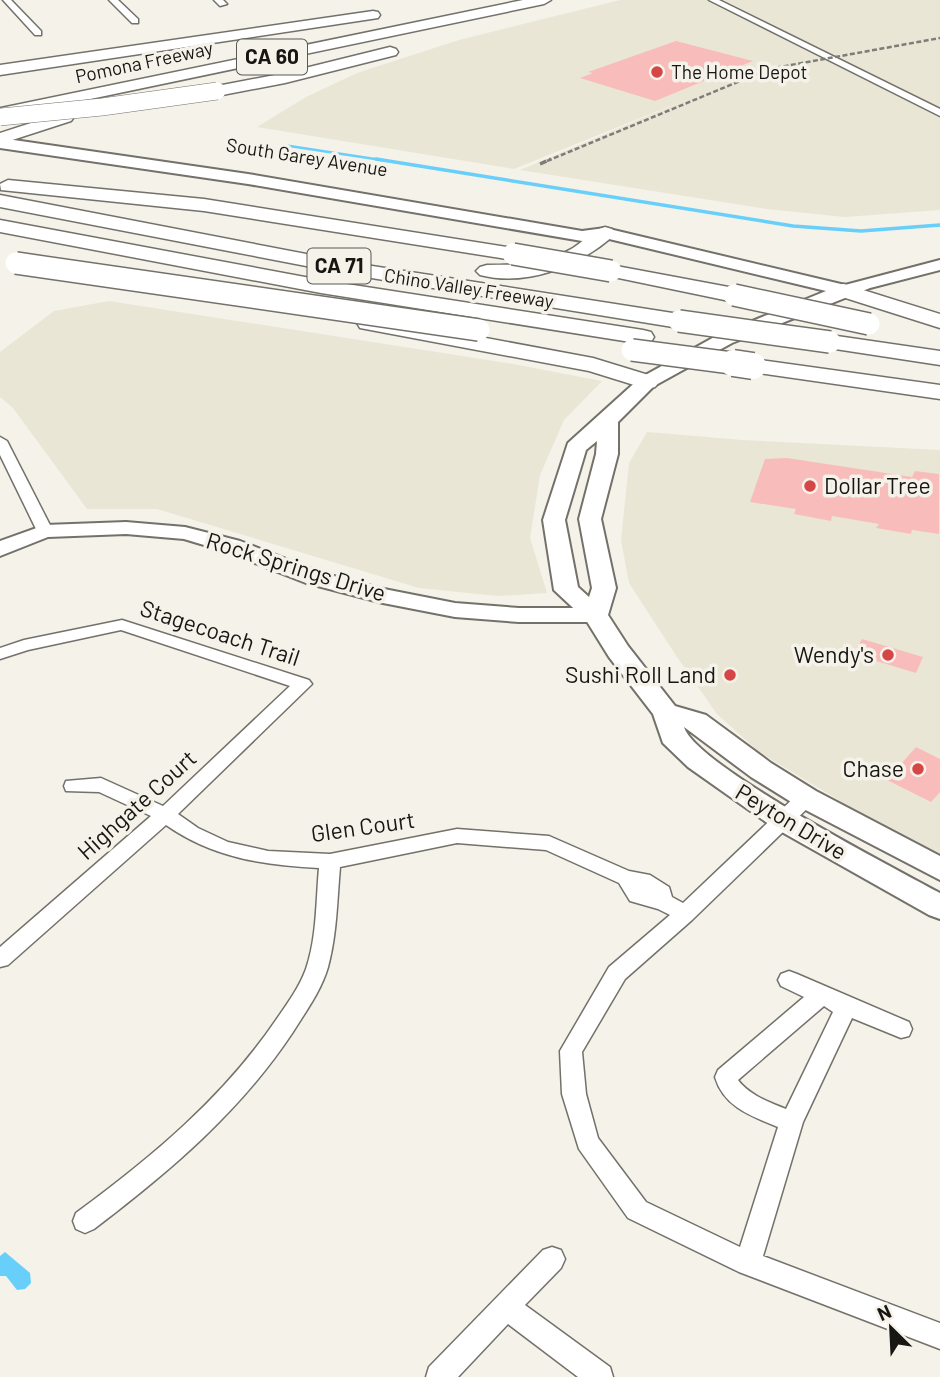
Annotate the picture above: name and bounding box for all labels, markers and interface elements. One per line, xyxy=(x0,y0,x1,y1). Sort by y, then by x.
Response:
street label: Pomona Freeway xyxy=(73,36,215,87)
road number: CA 60 xyxy=(237,40,307,74)
place label: The Home Depot xyxy=(671,60,808,83)
marker: The Home Depot xyxy=(649,64,665,80)
street label: South Garey Avenue xyxy=(225,132,390,181)
road number: CA 71 xyxy=(308,248,370,284)
street label: Chino Valley Freeway xyxy=(383,263,556,312)
place label: Dollar Tree xyxy=(824,471,931,499)
marker: Dollar Tree xyxy=(802,478,818,494)
street label: Rock Springs Drive xyxy=(203,525,390,607)
street label: Stagecoach Trail xyxy=(137,593,304,671)
place label: Wendy's xyxy=(794,640,874,668)
marker: Wendy's xyxy=(880,647,896,663)
place label: Sushi Roll Land xyxy=(565,660,716,688)
marker: Sushi Roll Land xyxy=(722,667,738,683)
street label: Highgate Court xyxy=(71,744,202,865)
place label: Chase xyxy=(843,754,904,782)
marker: Chase xyxy=(910,761,926,777)
street label: Peyton Drive xyxy=(731,777,852,865)
street label: Glen Court xyxy=(309,805,417,847)
north arrow xyxy=(856,1293,926,1363)
text: N xyxy=(873,1299,894,1325)

